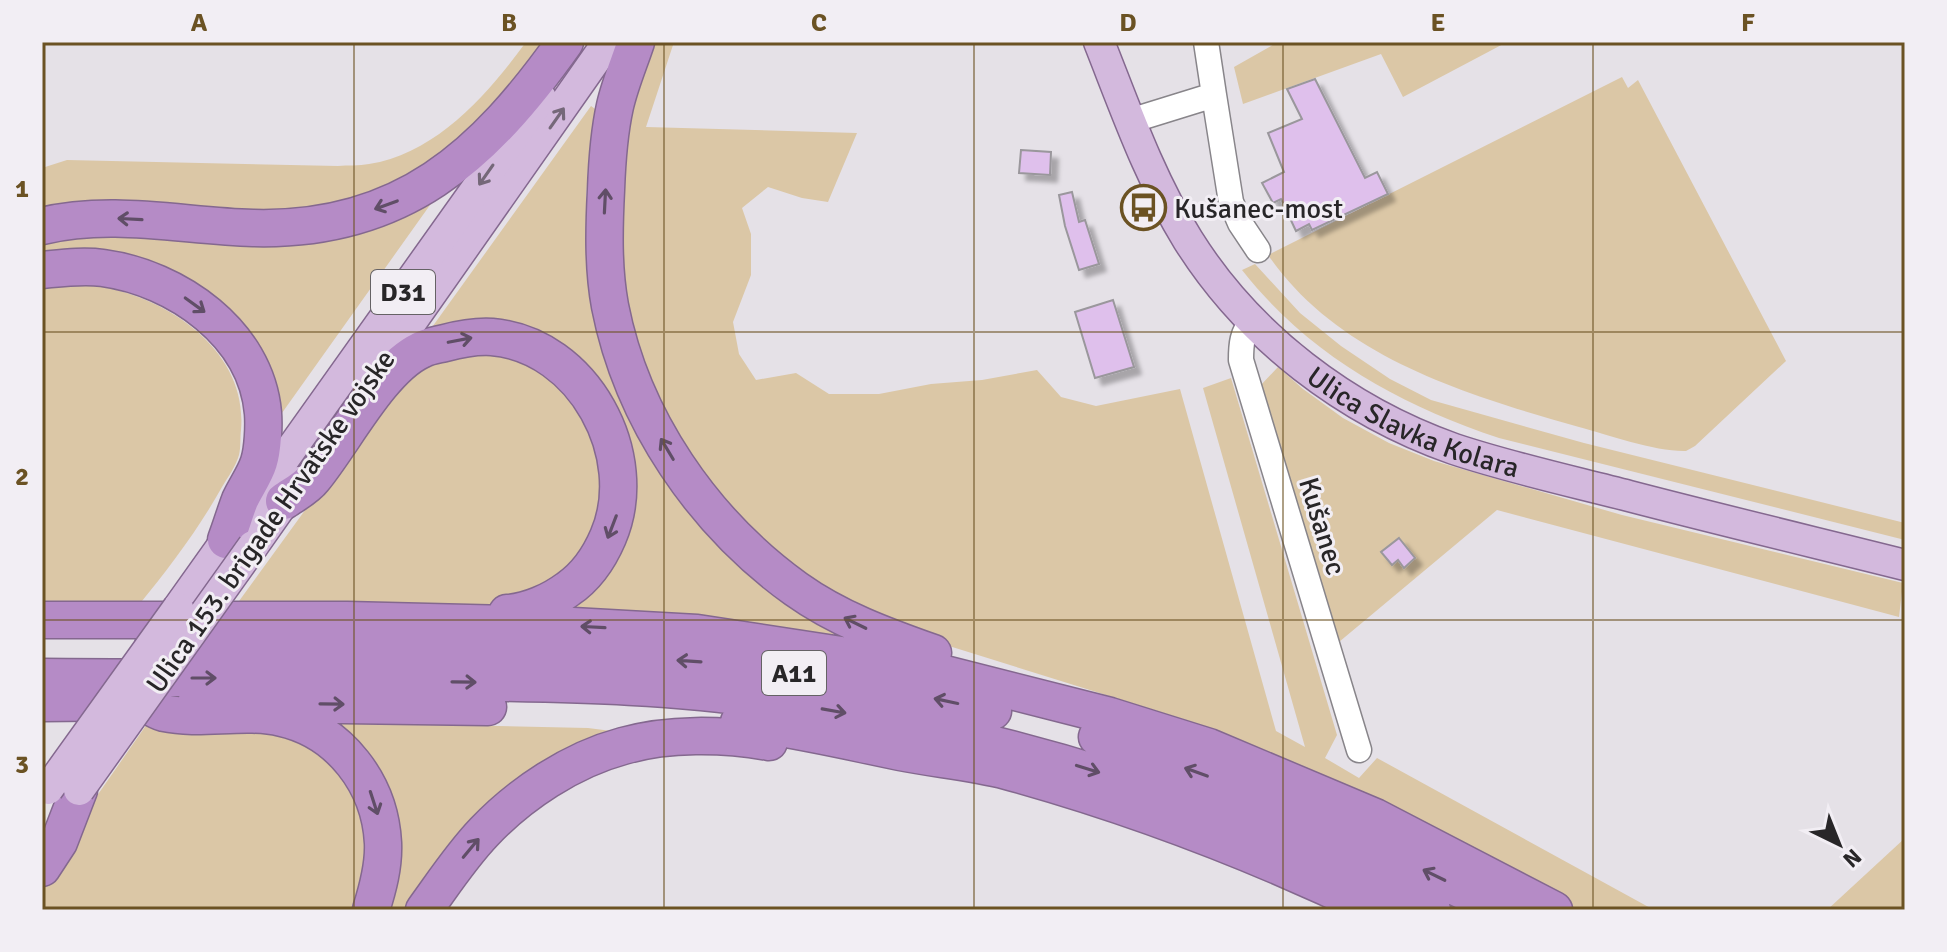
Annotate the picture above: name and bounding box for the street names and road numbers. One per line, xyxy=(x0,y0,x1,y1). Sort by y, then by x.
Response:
road number: D31 xyxy=(371,270,435,314)
street label: Ulica 153. brigade Hrvatske vojske xyxy=(139,344,403,700)
street label: Ulica Slavka Kolara xyxy=(1300,359,1523,485)
street label: Kušanec xyxy=(1291,473,1353,579)
road number: A11 xyxy=(762,651,826,695)

